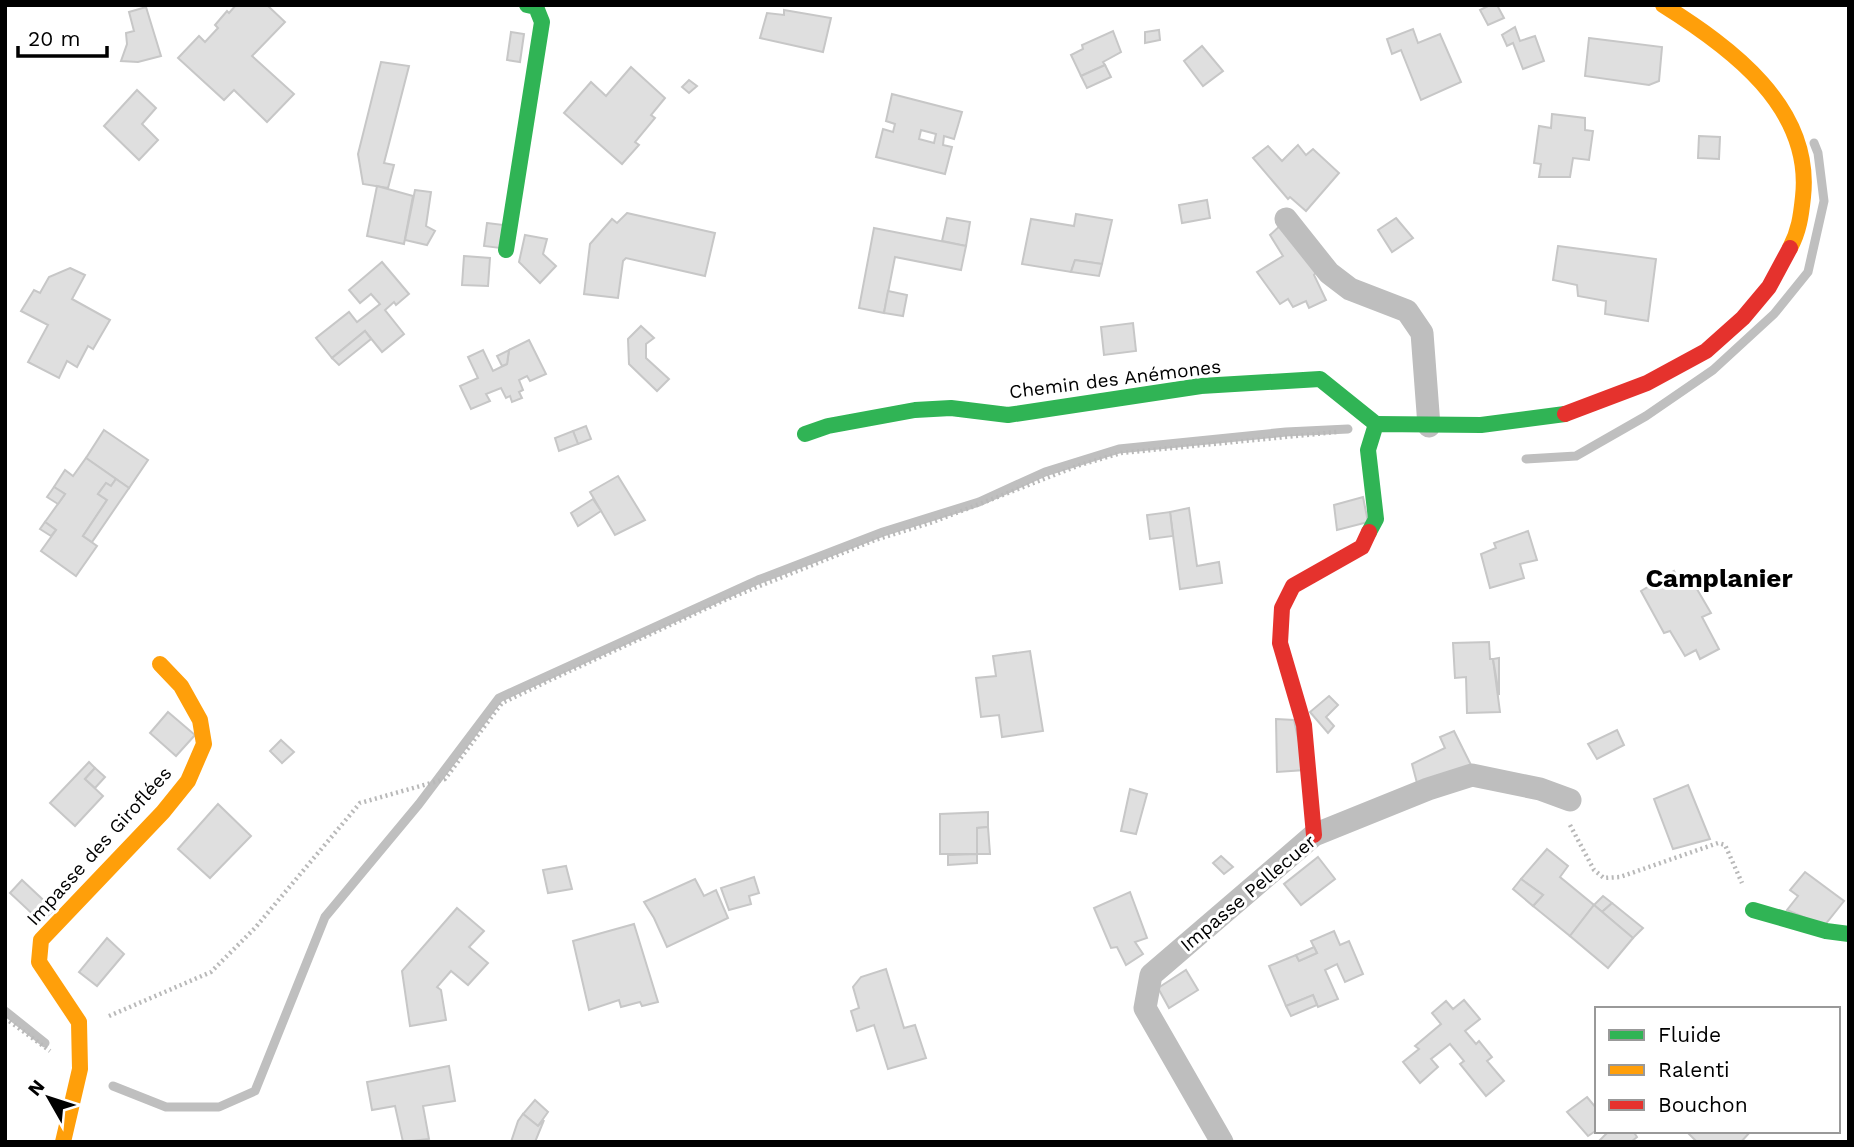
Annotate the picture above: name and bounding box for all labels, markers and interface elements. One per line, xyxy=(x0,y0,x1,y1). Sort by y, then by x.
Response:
scale bar xyxy=(18,14,107,58)
text: 20 m xyxy=(28,26,80,51)
street label: Chemin des Anémones xyxy=(1008,355,1222,403)
district label: Camplanier xyxy=(1645,563,1793,593)
street label: Impasse des Giroflées xyxy=(22,762,176,930)
street label: Impasse Pellecuer xyxy=(1176,829,1321,956)
legend xyxy=(1595,1007,1840,1133)
text: Fluide xyxy=(1658,1022,1721,1047)
text: Ralenti xyxy=(1658,1057,1730,1082)
north arrow xyxy=(14,1063,84,1133)
text: N xyxy=(23,1075,50,1100)
text: Bouchon xyxy=(1658,1092,1748,1117)

